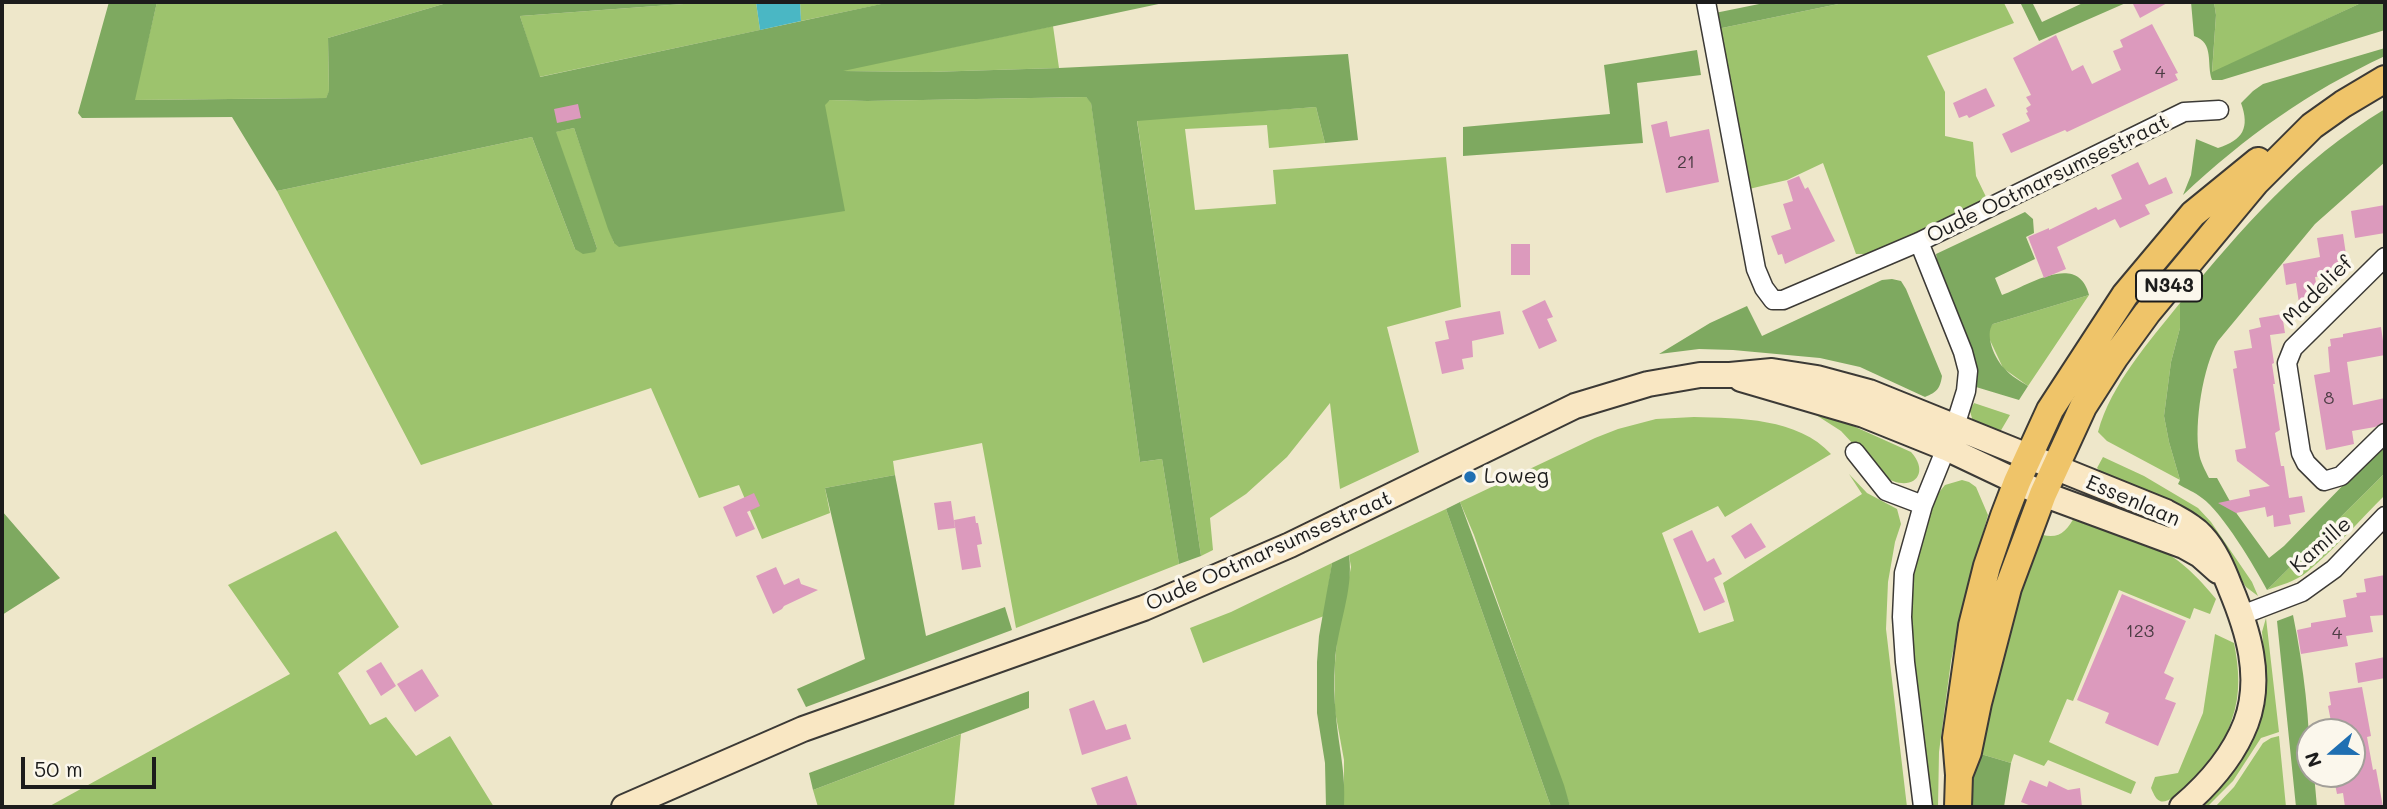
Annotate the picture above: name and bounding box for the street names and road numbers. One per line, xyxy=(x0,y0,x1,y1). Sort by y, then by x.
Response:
street label: Oude Ootmarsumsestraat xyxy=(1923,109,2173,249)
street label: Madelief xyxy=(2278,251,2358,331)
road number: N343 xyxy=(2136,270,2202,302)
street label: Essenlaan xyxy=(2082,470,2184,532)
street label: Oude Ootmarsumsestraat xyxy=(1142,485,1396,617)
street label: Kamille xyxy=(2285,512,2357,578)

